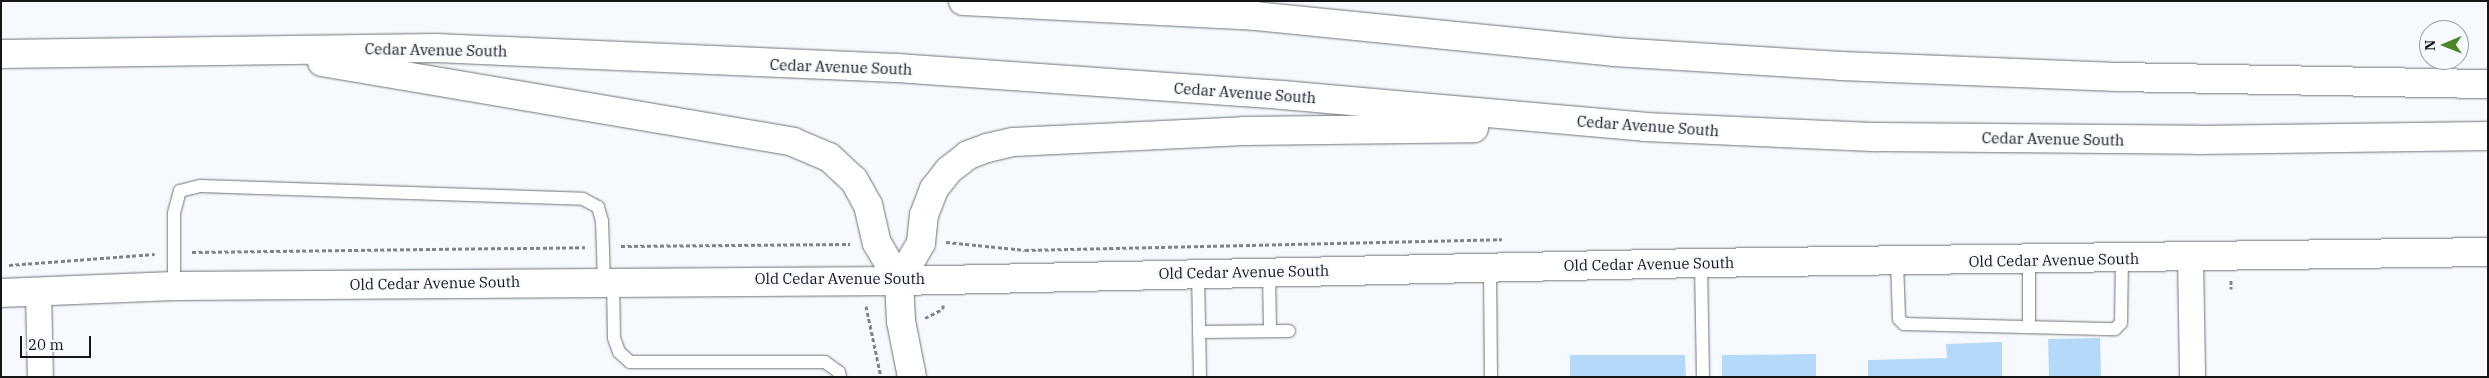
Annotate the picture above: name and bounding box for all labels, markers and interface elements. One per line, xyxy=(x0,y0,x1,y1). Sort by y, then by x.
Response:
north arrow xyxy=(2419,20,2469,70)
street label: Cedar Avenue South xyxy=(365,40,507,60)
text: N xyxy=(2421,40,2439,51)
street label: Cedar Avenue South xyxy=(769,56,913,78)
street label: Cedar Avenue South xyxy=(1173,79,1317,107)
street label: Cedar Avenue South xyxy=(1576,112,1720,140)
street label: Cedar Avenue South xyxy=(1982,129,2124,149)
street label: Old Cedar Avenue South xyxy=(1969,250,2139,270)
street label: Old Cedar Avenue South xyxy=(1564,254,1734,274)
street label: Old Cedar Avenue South xyxy=(1159,262,1329,282)
street label: Old Cedar Avenue South xyxy=(755,270,925,288)
street label: Old Cedar Avenue South xyxy=(350,273,520,293)
scale bar xyxy=(22,326,94,358)
text: 20 m xyxy=(28,335,64,354)

